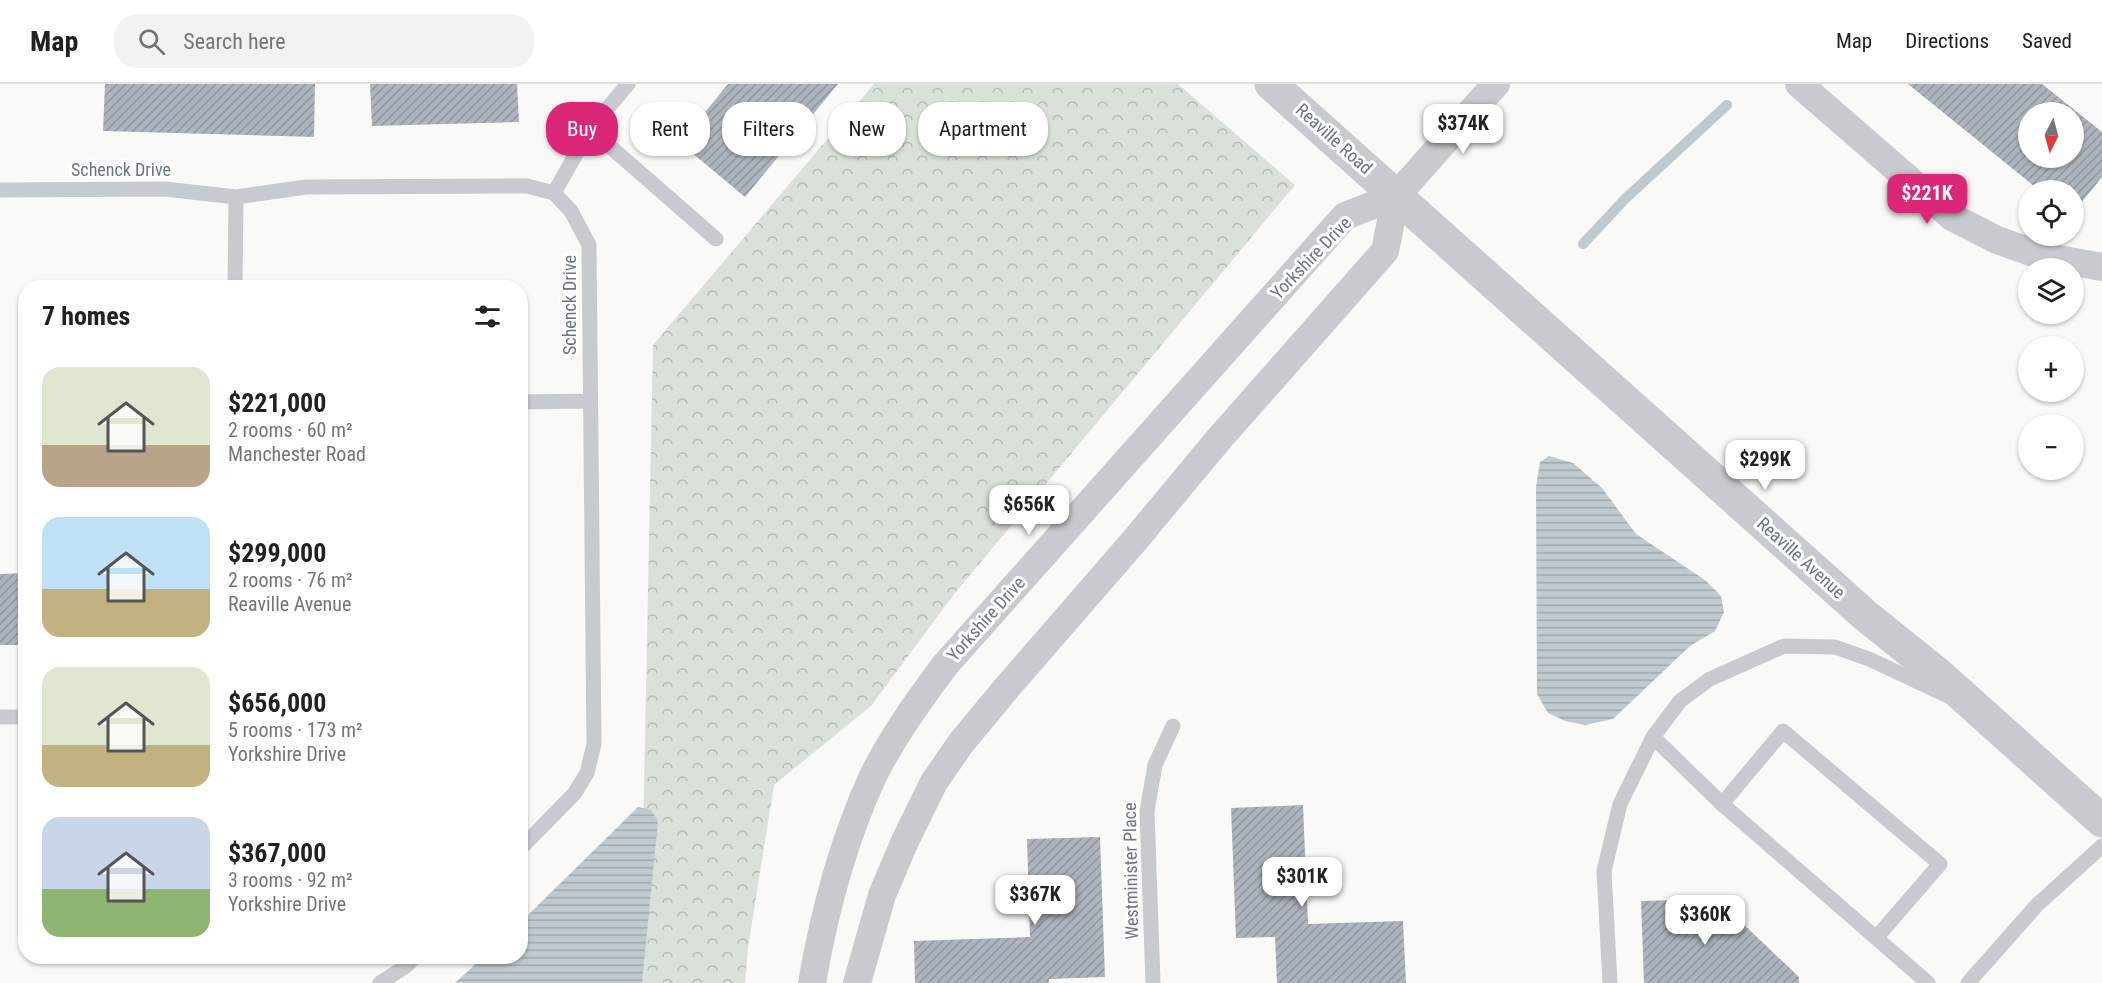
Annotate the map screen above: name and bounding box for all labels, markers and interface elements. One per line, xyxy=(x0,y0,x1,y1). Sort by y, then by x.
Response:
search box xyxy=(114,14,534,68)
text: Map xyxy=(30,25,78,58)
icon: search xyxy=(135,25,168,58)
text: Search here xyxy=(183,29,286,54)
text: Map xyxy=(1836,29,1872,53)
text: Directions xyxy=(1905,29,1989,53)
text: Saved xyxy=(2022,29,2072,53)
street label: Reaville Road xyxy=(1292,99,1377,178)
chip: Buy xyxy=(546,102,618,156)
chip: Rent xyxy=(630,102,710,156)
chip: Filters xyxy=(722,102,816,156)
chip: New xyxy=(828,102,906,156)
chip: Apartment xyxy=(918,102,1048,156)
north arrow xyxy=(2018,102,2084,168)
map controls xyxy=(2018,102,2084,480)
pin: $374K xyxy=(1421,104,1505,155)
text: $374K xyxy=(1437,111,1489,135)
street label: Schenck Drive xyxy=(71,159,171,180)
pin: $221K xyxy=(1885,174,1969,225)
button: locate xyxy=(2018,180,2084,246)
text: $221K xyxy=(1901,181,1953,205)
street label: Yorkshire Drive xyxy=(1266,212,1355,303)
street label: Schenck Drive xyxy=(559,255,580,355)
button: layers xyxy=(2018,258,2084,324)
icon: filters xyxy=(471,300,504,333)
text: 7 homes xyxy=(42,301,130,331)
button: + xyxy=(2018,336,2084,402)
text: $221,000 xyxy=(228,388,326,418)
icon: home xyxy=(90,391,162,463)
button: − xyxy=(2018,414,2084,480)
text: 2 rooms · 60 m² xyxy=(228,418,353,442)
pin: $299K xyxy=(1723,440,1807,491)
text: Manchester Road xyxy=(228,442,366,466)
text: $299K xyxy=(1739,447,1791,471)
pin: $656K xyxy=(987,485,1071,536)
text: $656K xyxy=(1003,492,1055,516)
street label: Reaville Avenue xyxy=(1753,513,1850,603)
text: $299,000 xyxy=(228,538,326,568)
icon: home xyxy=(90,541,162,613)
text: 2 rooms · 76 m² xyxy=(228,568,353,592)
street label: Yorkshire Drive xyxy=(942,572,1029,665)
text: Reaville Avenue xyxy=(228,592,351,616)
text: $656,000 xyxy=(228,688,326,718)
icon: home xyxy=(90,691,162,763)
text: 5 rooms · 173 m² xyxy=(228,718,363,742)
text: Yorkshire Drive xyxy=(228,742,346,766)
street label: Westminister Place xyxy=(1119,802,1142,940)
text: $367,000 xyxy=(228,838,326,868)
icon: home xyxy=(90,841,162,913)
pin: $301K xyxy=(1260,857,1344,908)
text: $301K xyxy=(1276,864,1328,888)
text: 3 rooms · 92 m² xyxy=(228,868,353,892)
pin: $367K xyxy=(993,875,1077,926)
text: $367K xyxy=(1009,882,1061,906)
text: Yorkshire Drive xyxy=(228,892,346,916)
pin: $360K xyxy=(1663,895,1747,946)
text: $360K xyxy=(1679,902,1731,926)

